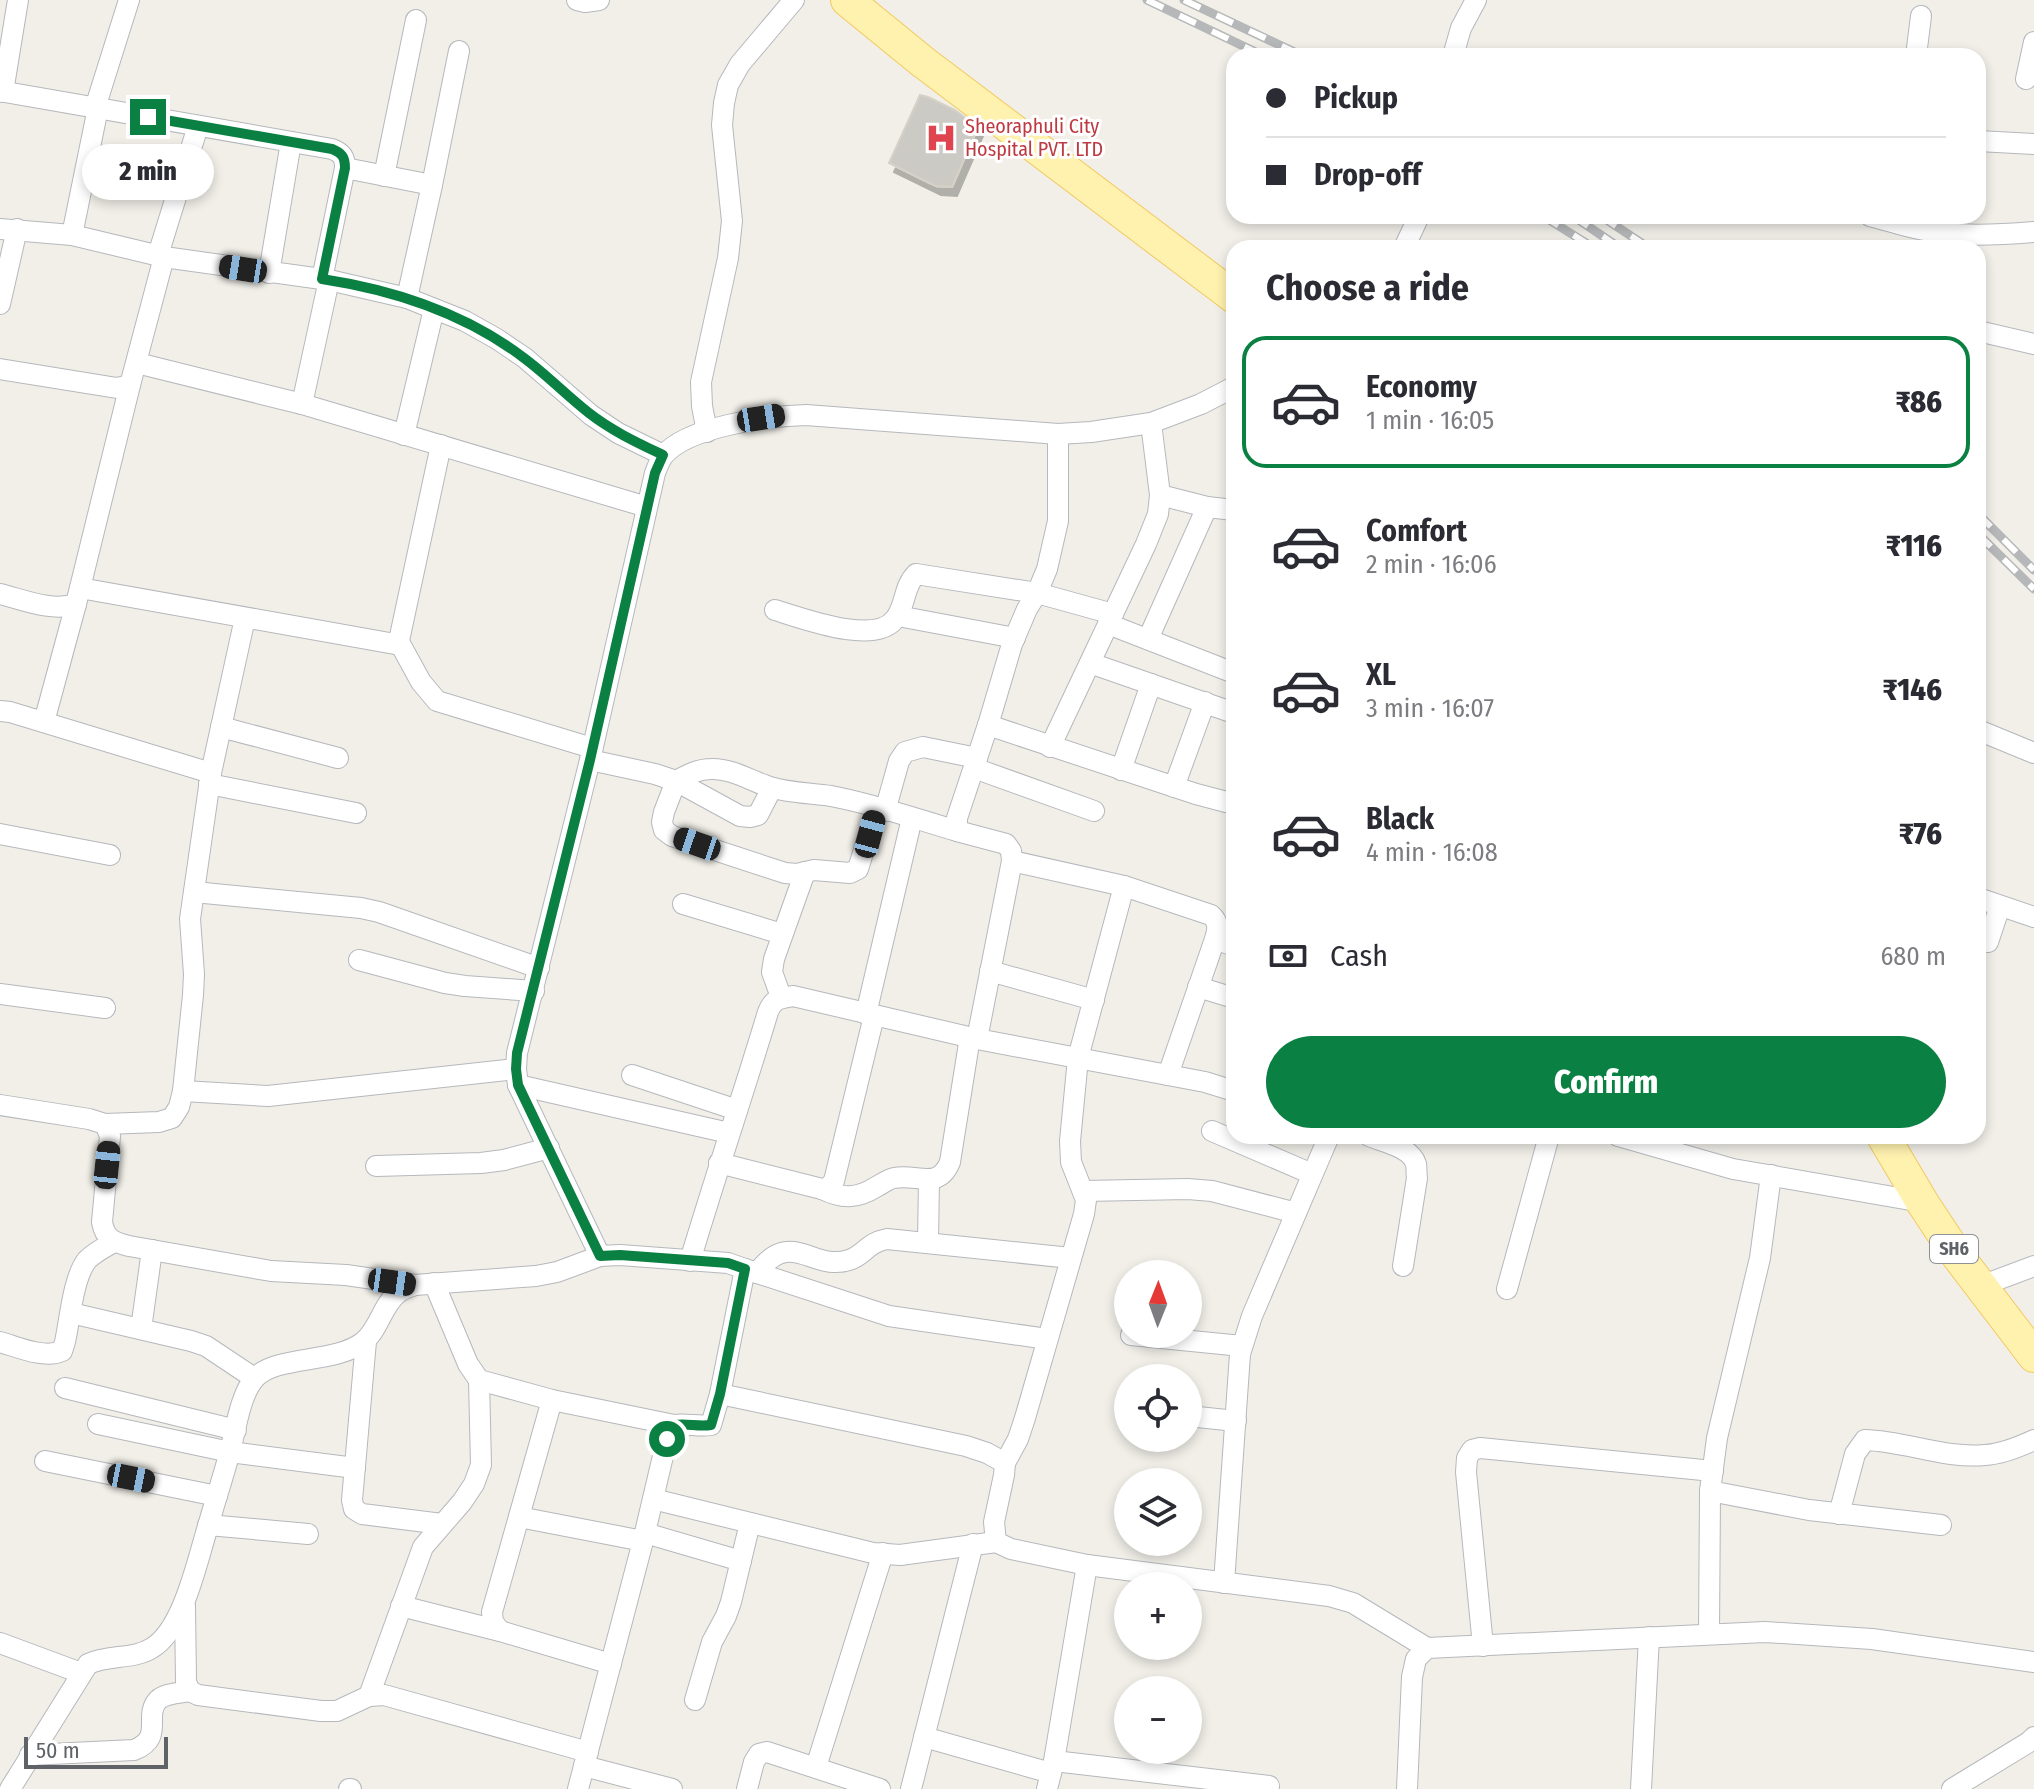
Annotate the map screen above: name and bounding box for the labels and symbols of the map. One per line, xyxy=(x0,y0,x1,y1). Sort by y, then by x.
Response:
route end xyxy=(130,99,166,135)
place label: Sheoraphuli City Hospital PVT. LTD xyxy=(965,114,1103,161)
hospital icon: Sheoraphuli City Hospital PVT. LTD xyxy=(924,121,958,155)
callout: 2 min xyxy=(82,145,214,201)
car xyxy=(217,253,269,285)
car xyxy=(735,402,787,434)
car xyxy=(852,808,888,860)
car xyxy=(670,825,724,863)
car xyxy=(93,1140,121,1190)
road number: SH6 xyxy=(1930,1235,1978,1263)
north arrow xyxy=(1114,1260,1202,1348)
car xyxy=(367,1267,417,1297)
route start xyxy=(649,1421,685,1457)
car xyxy=(105,1462,157,1494)
scale bar xyxy=(24,1733,168,1769)

